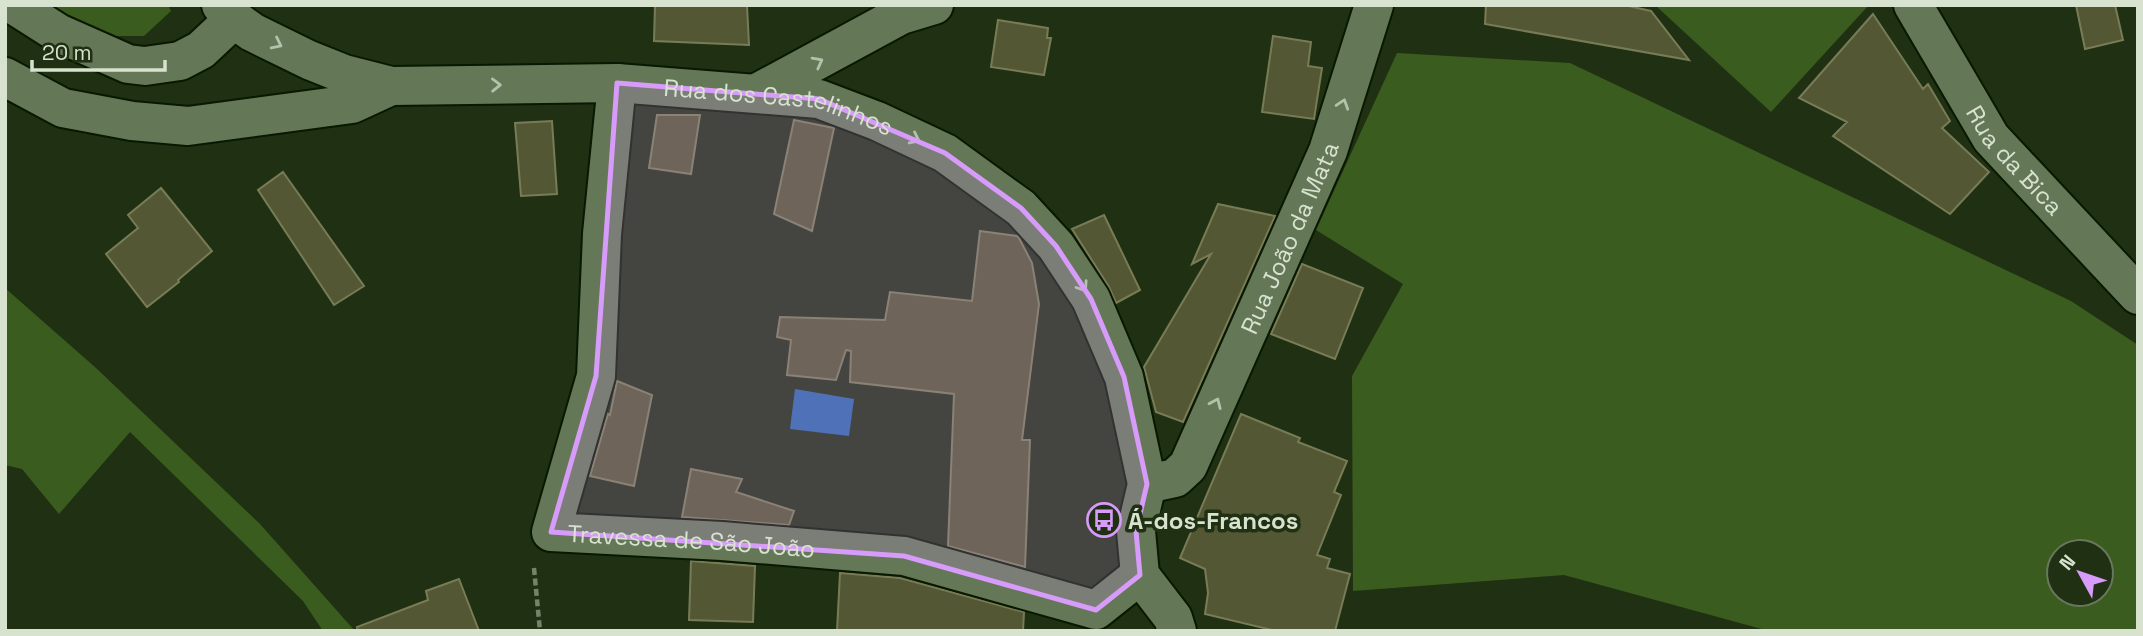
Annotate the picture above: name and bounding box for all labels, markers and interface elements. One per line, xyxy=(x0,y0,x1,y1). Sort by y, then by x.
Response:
scale bar xyxy=(32,28,164,72)
one-way arrow xyxy=(270,36,282,50)
text: 20 m xyxy=(42,39,92,66)
one-way arrow xyxy=(811,56,823,70)
street label: Rua dos Castelinhos xyxy=(663,71,898,142)
one-way arrow xyxy=(491,77,502,92)
one-way arrow xyxy=(1335,98,1350,110)
street label: Rua da Bica xyxy=(1960,99,2070,221)
one-way arrow xyxy=(908,131,920,145)
street label: Rua João da Mata xyxy=(1233,138,1345,339)
one-way arrow xyxy=(1075,279,1087,292)
one-way arrow xyxy=(1208,398,1222,411)
bus stop icon: Á-dos-Francos xyxy=(1085,501,1123,539)
place label: Á-dos-Francos xyxy=(1128,505,1298,536)
street label: Travessa de São João xyxy=(567,517,816,564)
north arrow xyxy=(2045,538,2115,608)
text: N xyxy=(2054,549,2081,575)

